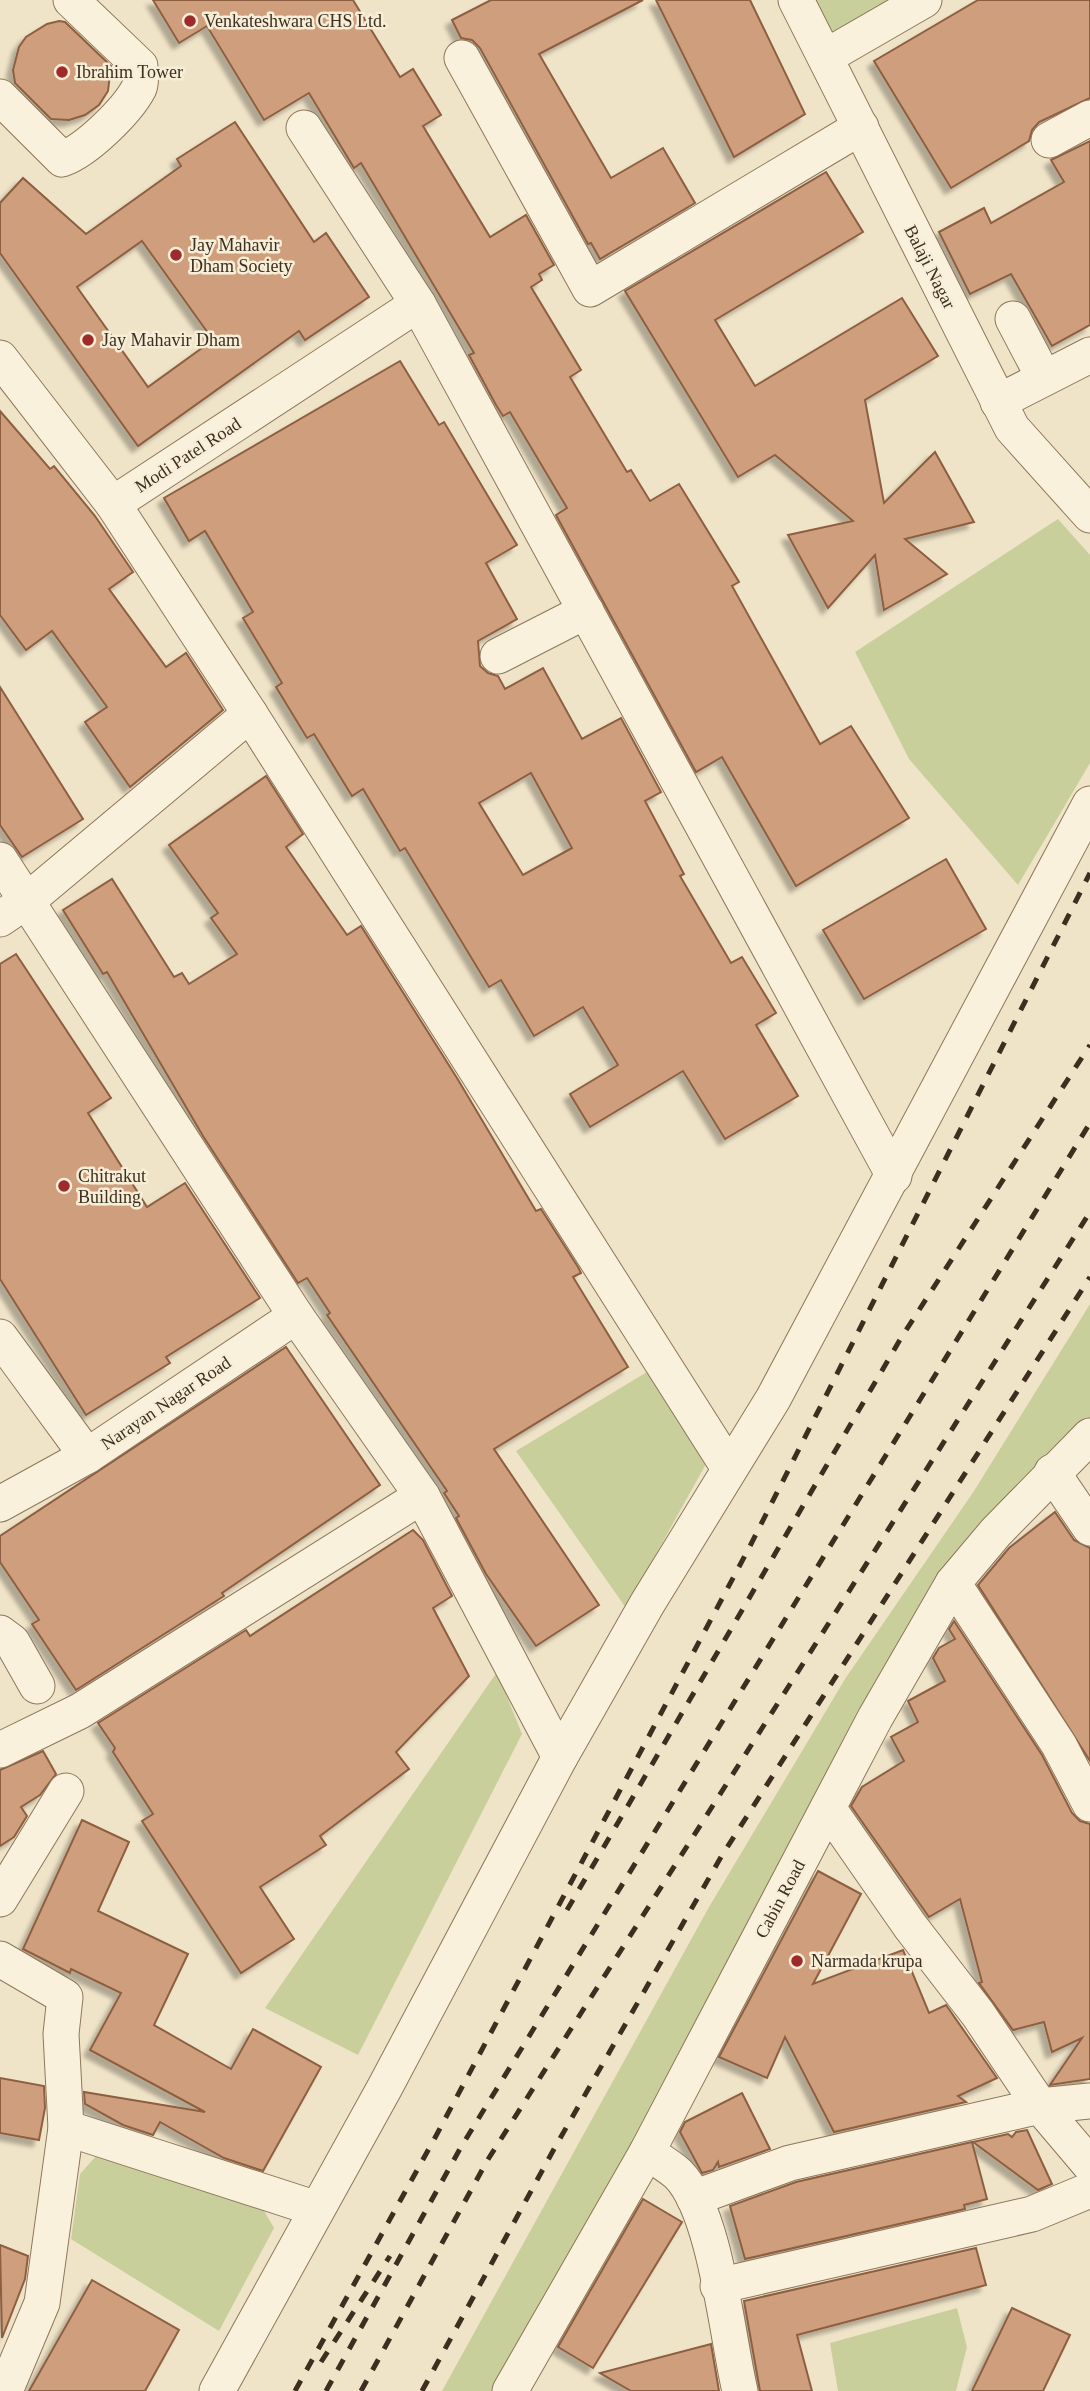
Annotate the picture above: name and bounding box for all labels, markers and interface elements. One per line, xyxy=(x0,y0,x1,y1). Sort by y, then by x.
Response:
place label: Venkateshwara CHS Ltd. xyxy=(204,11,386,31)
marker: Venkateshwara CHS Ltd. xyxy=(182,13,198,29)
place label: Ibrahim Tower xyxy=(76,62,183,82)
marker: Ibrahim Tower xyxy=(54,64,70,80)
street label: Balaji Nagar xyxy=(900,222,960,312)
place label: Jay Mahavir Dham Society xyxy=(190,235,292,276)
marker: Jay Mahavir Dham Society xyxy=(168,247,184,263)
place label: Jay Mahavir Dham xyxy=(102,330,240,350)
marker: Jay Mahavir Dham xyxy=(80,332,96,348)
street label: Modi Patel Road xyxy=(131,413,245,497)
place label: Chitrakut Building xyxy=(78,1166,146,1207)
marker: Chitrakut Building xyxy=(56,1178,72,1194)
street label: Narayan Nagar Road xyxy=(97,1352,235,1454)
street label: Cabin Road xyxy=(751,1857,809,1941)
place label: Narmada krupa xyxy=(811,1951,922,1971)
marker: Narmada krupa xyxy=(789,1953,805,1969)

